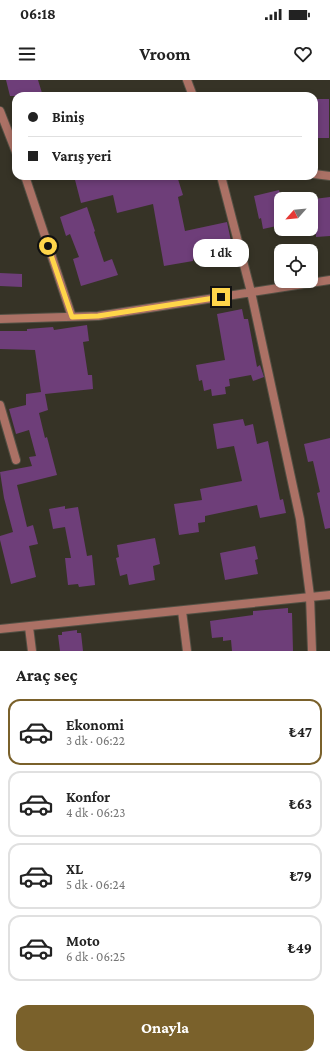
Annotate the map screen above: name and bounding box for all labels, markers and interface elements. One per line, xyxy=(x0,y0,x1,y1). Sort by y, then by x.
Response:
text: 06:18 xyxy=(20,6,56,22)
icon: menu xyxy=(16,43,38,65)
icon: heart xyxy=(292,43,314,65)
text: Vroom xyxy=(139,44,191,64)
text: Biniş xyxy=(52,109,84,125)
text: Varış yeri xyxy=(52,148,111,164)
north arrow xyxy=(274,192,318,236)
map controls xyxy=(274,192,318,288)
route start xyxy=(39,237,57,255)
callout: 1 dk xyxy=(193,239,249,267)
button: locate xyxy=(274,244,318,288)
text: 1 dk xyxy=(210,245,232,260)
route end xyxy=(212,288,230,306)
text: Araç seç xyxy=(16,665,78,685)
icon: car xyxy=(18,714,54,750)
text: Ekonomi xyxy=(66,717,124,733)
text: ₺47 xyxy=(289,724,312,740)
text: 3 dk · 06:22 xyxy=(66,733,125,748)
icon: car xyxy=(18,786,54,822)
text: Konfor xyxy=(66,789,110,805)
text: ₺63 xyxy=(289,796,312,812)
text: 4 dk · 06:23 xyxy=(66,805,125,820)
icon: car xyxy=(18,858,54,894)
text: XL xyxy=(66,861,83,877)
text: ₺79 xyxy=(290,868,312,884)
text: 5 dk · 06:24 xyxy=(66,877,125,892)
icon: car xyxy=(18,930,54,966)
text: Moto xyxy=(66,933,100,949)
text: ₺49 xyxy=(288,940,312,956)
text: 6 dk · 06:25 xyxy=(66,949,125,964)
button: Onayla xyxy=(16,1005,314,1051)

